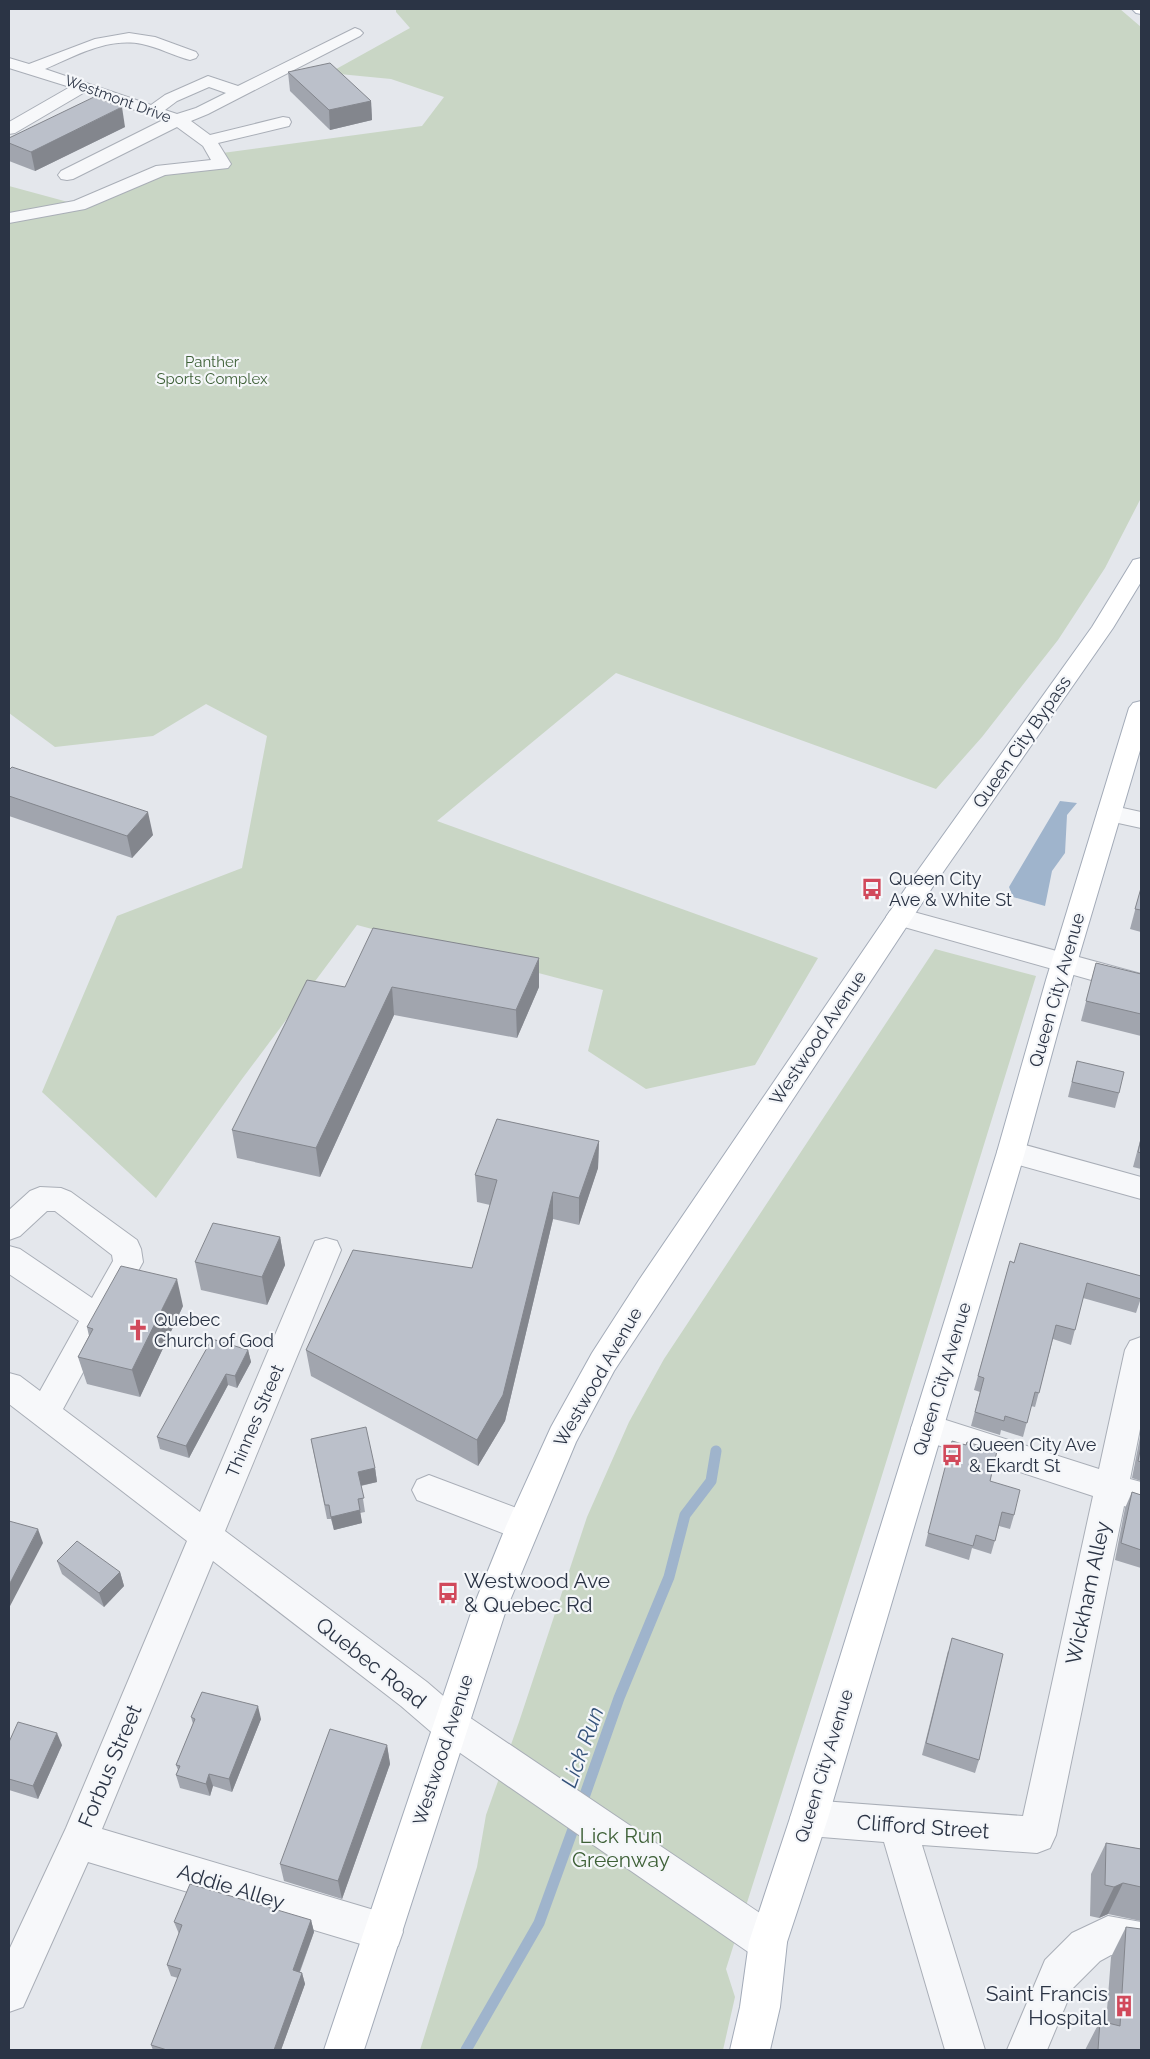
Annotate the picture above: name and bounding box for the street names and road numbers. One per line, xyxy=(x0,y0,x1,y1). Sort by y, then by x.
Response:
street label: Westmont Drive xyxy=(62,71,174,127)
street label: Queen City Bypass xyxy=(968,671,1075,812)
street label: Queen City Avenue xyxy=(1024,910,1089,1069)
street label: Westwood Avenue xyxy=(765,966,870,1109)
street label: Queen City Avenue xyxy=(908,1299,975,1458)
street label: Westwood Avenue xyxy=(549,1303,646,1450)
street label: Thinnes Street xyxy=(221,1361,288,1480)
street label: Wickham Alley xyxy=(1060,1519,1115,1667)
street label: Quebec Road xyxy=(311,1612,431,1713)
street label: Westwood Avenue xyxy=(408,1672,477,1828)
street label: Queen City Avenue xyxy=(790,1686,857,1845)
street label: Forbus Street xyxy=(72,1701,147,1831)
street label: Clifford Street xyxy=(856,1809,990,1844)
street label: Addie Alley xyxy=(175,1858,288,1915)

